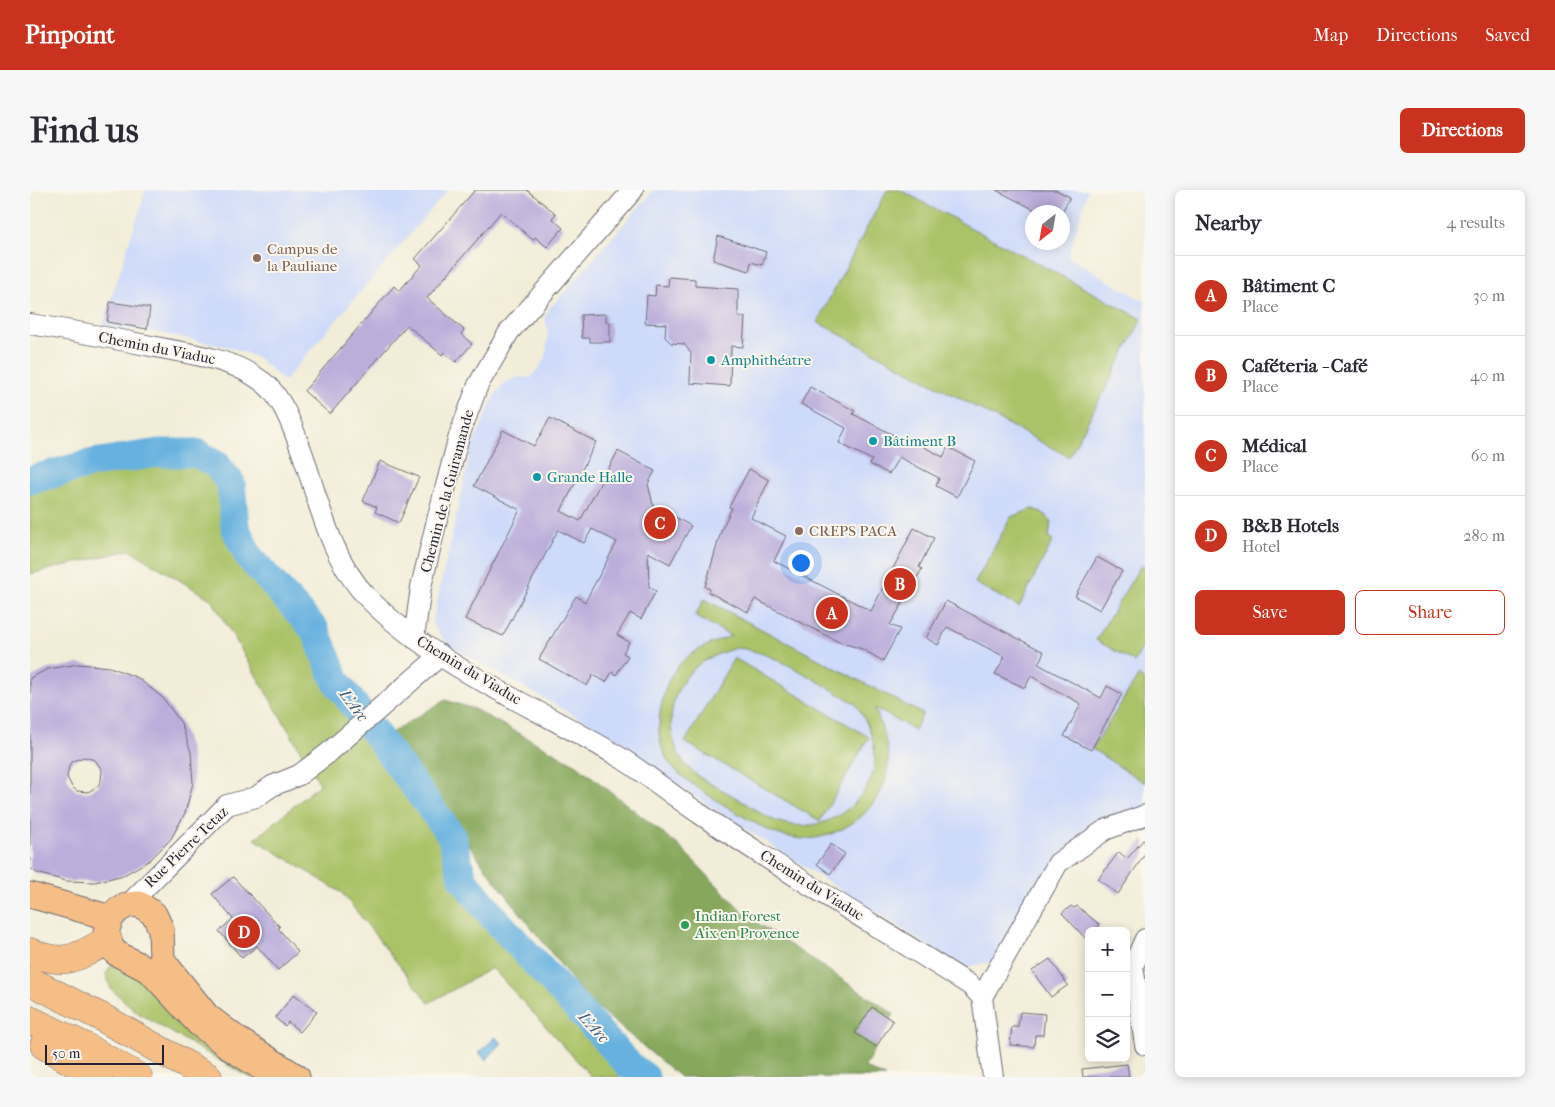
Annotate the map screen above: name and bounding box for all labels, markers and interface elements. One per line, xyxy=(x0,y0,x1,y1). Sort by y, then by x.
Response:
text: Pinpoint xyxy=(25,21,115,49)
text: Map xyxy=(1314,25,1348,46)
text: Directions xyxy=(1376,25,1457,46)
text: Saved xyxy=(1485,25,1530,46)
button: Directions xyxy=(1400,108,1525,153)
text: Find us xyxy=(30,110,139,151)
north arrow xyxy=(1025,205,1070,250)
text: Nearby xyxy=(1195,211,1261,235)
text: 4 results xyxy=(1447,213,1505,232)
place label: Campus de la Pauliane xyxy=(266,240,338,275)
marker: Campus de la Pauliane xyxy=(251,252,263,264)
text: Bâtiment C xyxy=(1242,275,1335,297)
text: A xyxy=(1206,286,1216,305)
text: 30 m xyxy=(1473,286,1505,305)
text: Place xyxy=(1242,297,1278,316)
street label: Chemin du Viaduc xyxy=(97,328,217,368)
place label: Amphithéatre xyxy=(720,351,812,369)
marker: Amphithéatre xyxy=(705,354,717,366)
text: Caféteria - Café xyxy=(1242,355,1368,377)
text: B xyxy=(1206,366,1216,385)
text: 40 m xyxy=(1470,366,1505,385)
text: Place xyxy=(1242,377,1278,396)
street label: Chemin de la Guiramande xyxy=(417,407,478,575)
place label: Bâtiment B xyxy=(883,432,956,450)
marker: Bâtiment B xyxy=(867,435,879,447)
text: Médical xyxy=(1242,435,1307,457)
text: C xyxy=(1206,446,1216,465)
text: 60 m xyxy=(1471,446,1505,465)
text: Place xyxy=(1242,457,1278,476)
place label: Grande Halle xyxy=(547,468,633,486)
marker: Grande Halle xyxy=(531,471,543,483)
pin: C xyxy=(644,504,676,542)
text: B&B Hotels xyxy=(1242,515,1339,537)
place label: CREPS PACA xyxy=(809,522,897,540)
marker: CREPS PACA xyxy=(793,525,805,537)
text: D xyxy=(1205,526,1217,545)
text: 280 m xyxy=(1463,526,1505,545)
text: Hotel xyxy=(1242,537,1280,556)
your location xyxy=(788,550,814,576)
pin: B xyxy=(884,565,916,603)
button: Save xyxy=(1195,590,1345,635)
button: Share xyxy=(1355,590,1505,635)
pin: A xyxy=(816,594,848,632)
street label: Chemin du Viaduc xyxy=(413,632,525,708)
water label: L'Arc xyxy=(335,684,373,726)
street label: Rue Pierre Tetaz xyxy=(141,802,232,891)
street label: Chemin du Viaduc xyxy=(757,846,867,924)
place label: Indian Forest Aix en Provence xyxy=(694,907,800,942)
pin: D xyxy=(228,913,260,951)
marker: Indian Forest Aix en Provence xyxy=(679,919,691,931)
map controls xyxy=(1085,927,1130,1062)
button: + xyxy=(1085,927,1130,972)
button: − xyxy=(1085,972,1130,1017)
water label: L'Arc xyxy=(574,1007,614,1047)
button: layers xyxy=(1085,1017,1130,1062)
scale bar xyxy=(45,1042,164,1065)
text: 50 m xyxy=(52,1045,80,1062)

